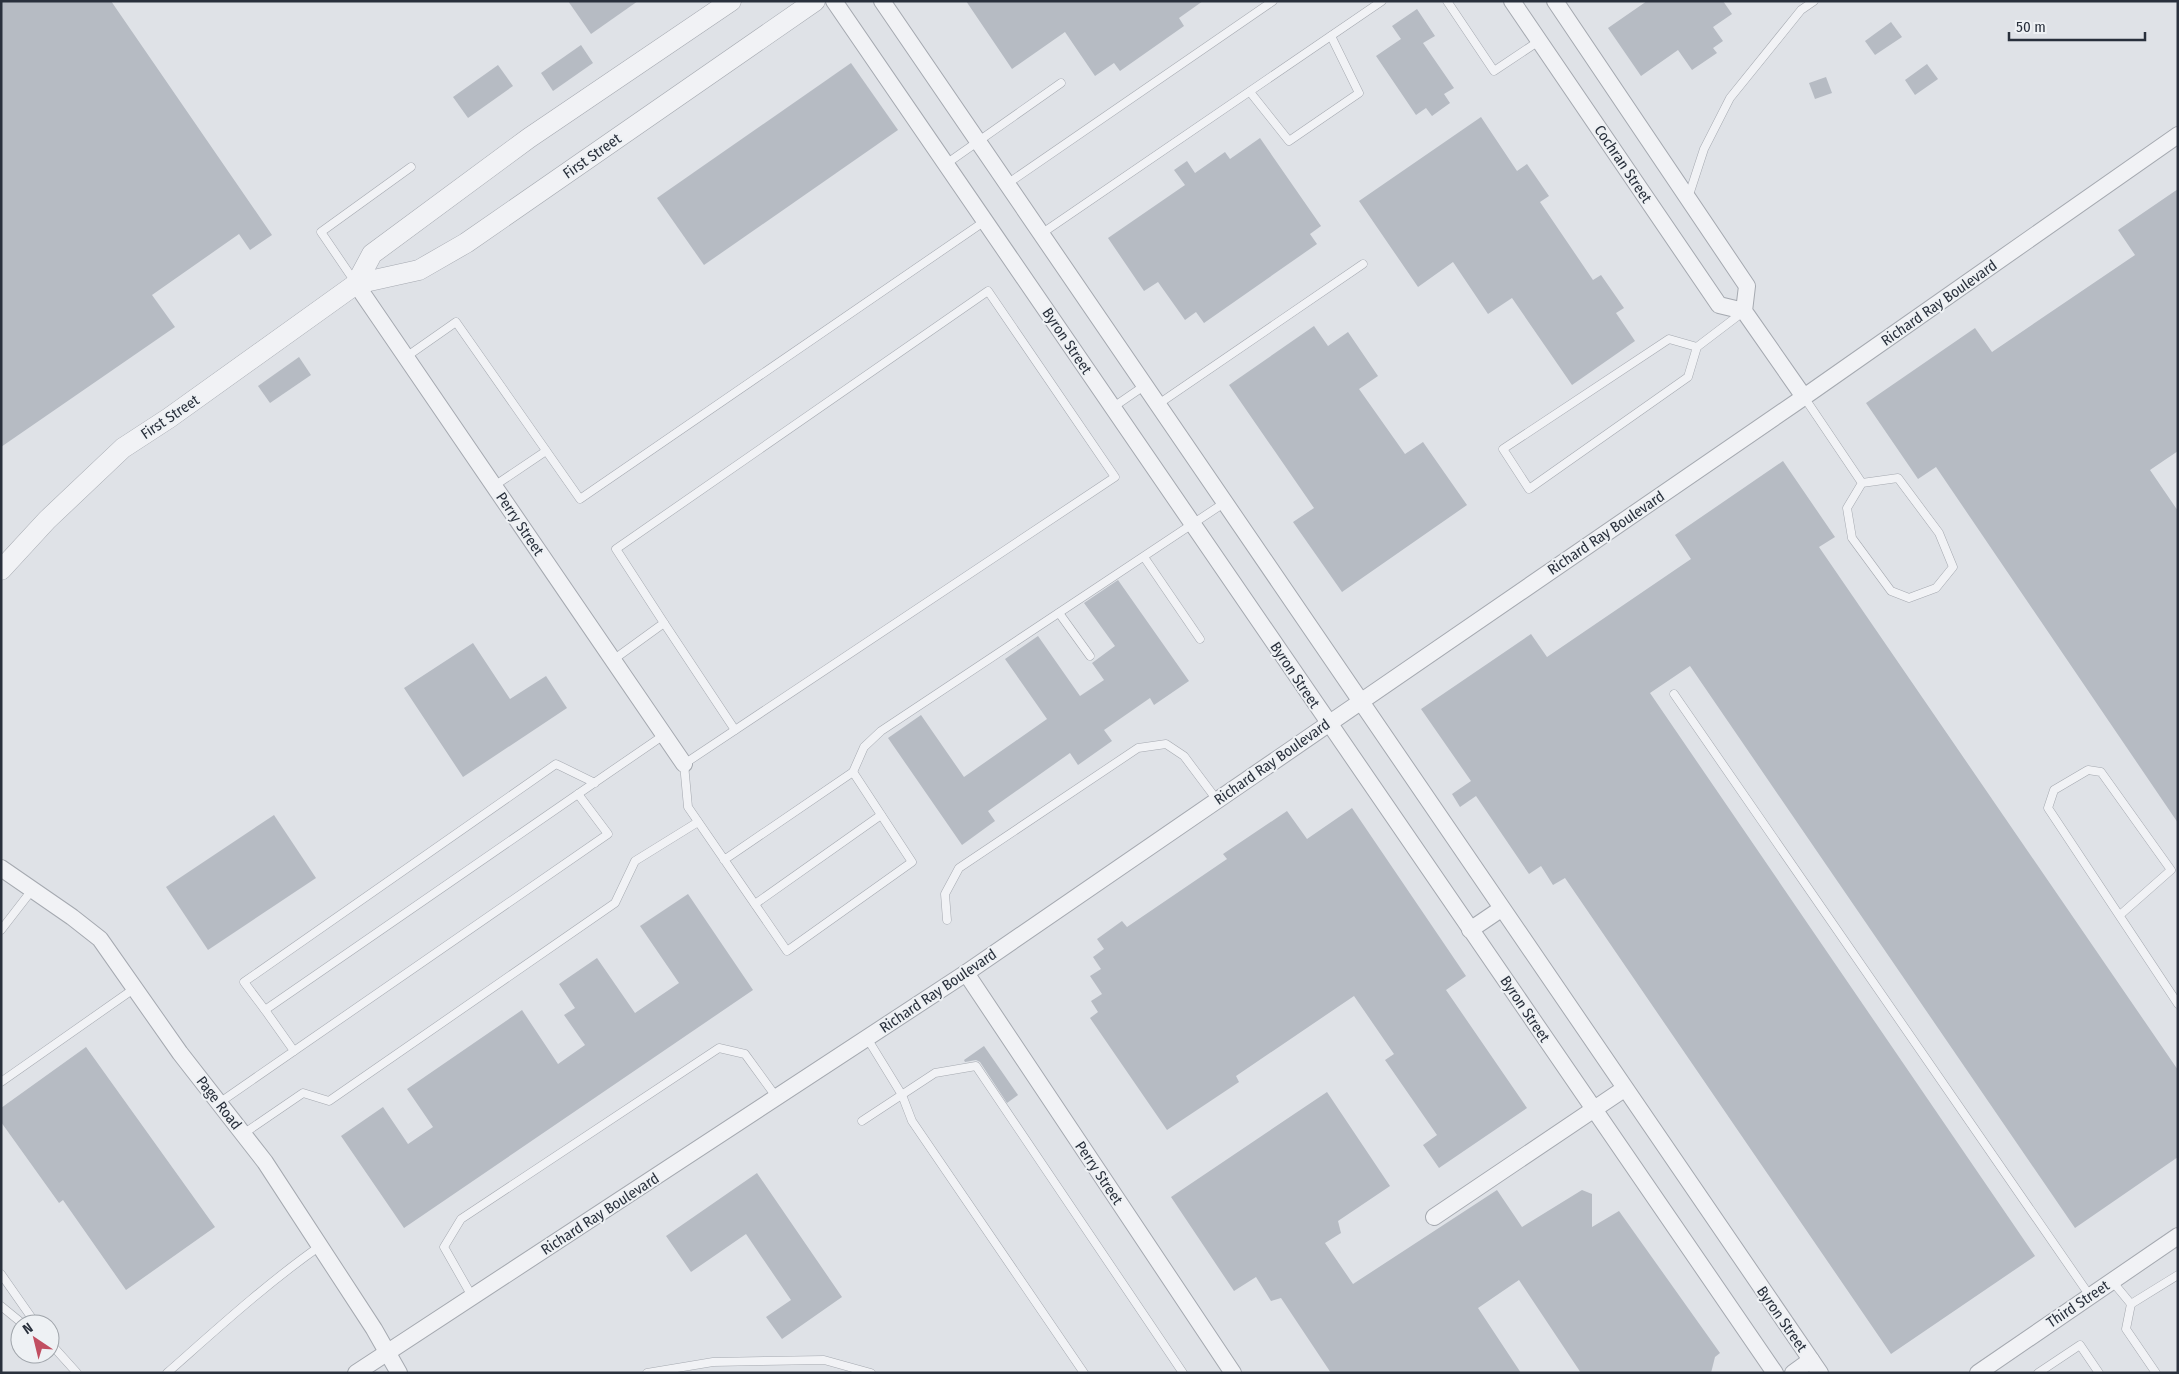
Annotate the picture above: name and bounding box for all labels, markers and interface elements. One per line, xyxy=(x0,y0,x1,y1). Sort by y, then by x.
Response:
scale bar xyxy=(2009,10,2145,42)
text: 50 m xyxy=(2016,18,2046,36)
street label: Cochran Street xyxy=(1590,122,1656,206)
street label: First Street xyxy=(560,129,625,182)
street label: Richard Ray Boulevard xyxy=(1878,256,2000,350)
street label: Byron Street xyxy=(1038,304,1096,378)
street label: First Street xyxy=(137,391,203,443)
street label: Richard Ray Boulevard xyxy=(1544,487,1668,579)
street label: Perry Street xyxy=(492,489,548,559)
street label: Byron Street xyxy=(1266,638,1324,712)
street label: Richard Ray Boulevard xyxy=(1211,715,1333,809)
street label: Richard Ray Boulevard xyxy=(876,945,1000,1037)
street label: Byron Street xyxy=(1496,972,1554,1046)
street label: Page Road xyxy=(192,1073,246,1133)
street label: Perry Street xyxy=(1071,1138,1127,1208)
street label: Richard Ray Boulevard xyxy=(538,1169,662,1259)
street label: Third Street xyxy=(2043,1276,2113,1332)
street label: Byron Street xyxy=(1753,1283,1811,1355)
north arrow xyxy=(10,1314,60,1364)
text: N xyxy=(20,1319,36,1338)

